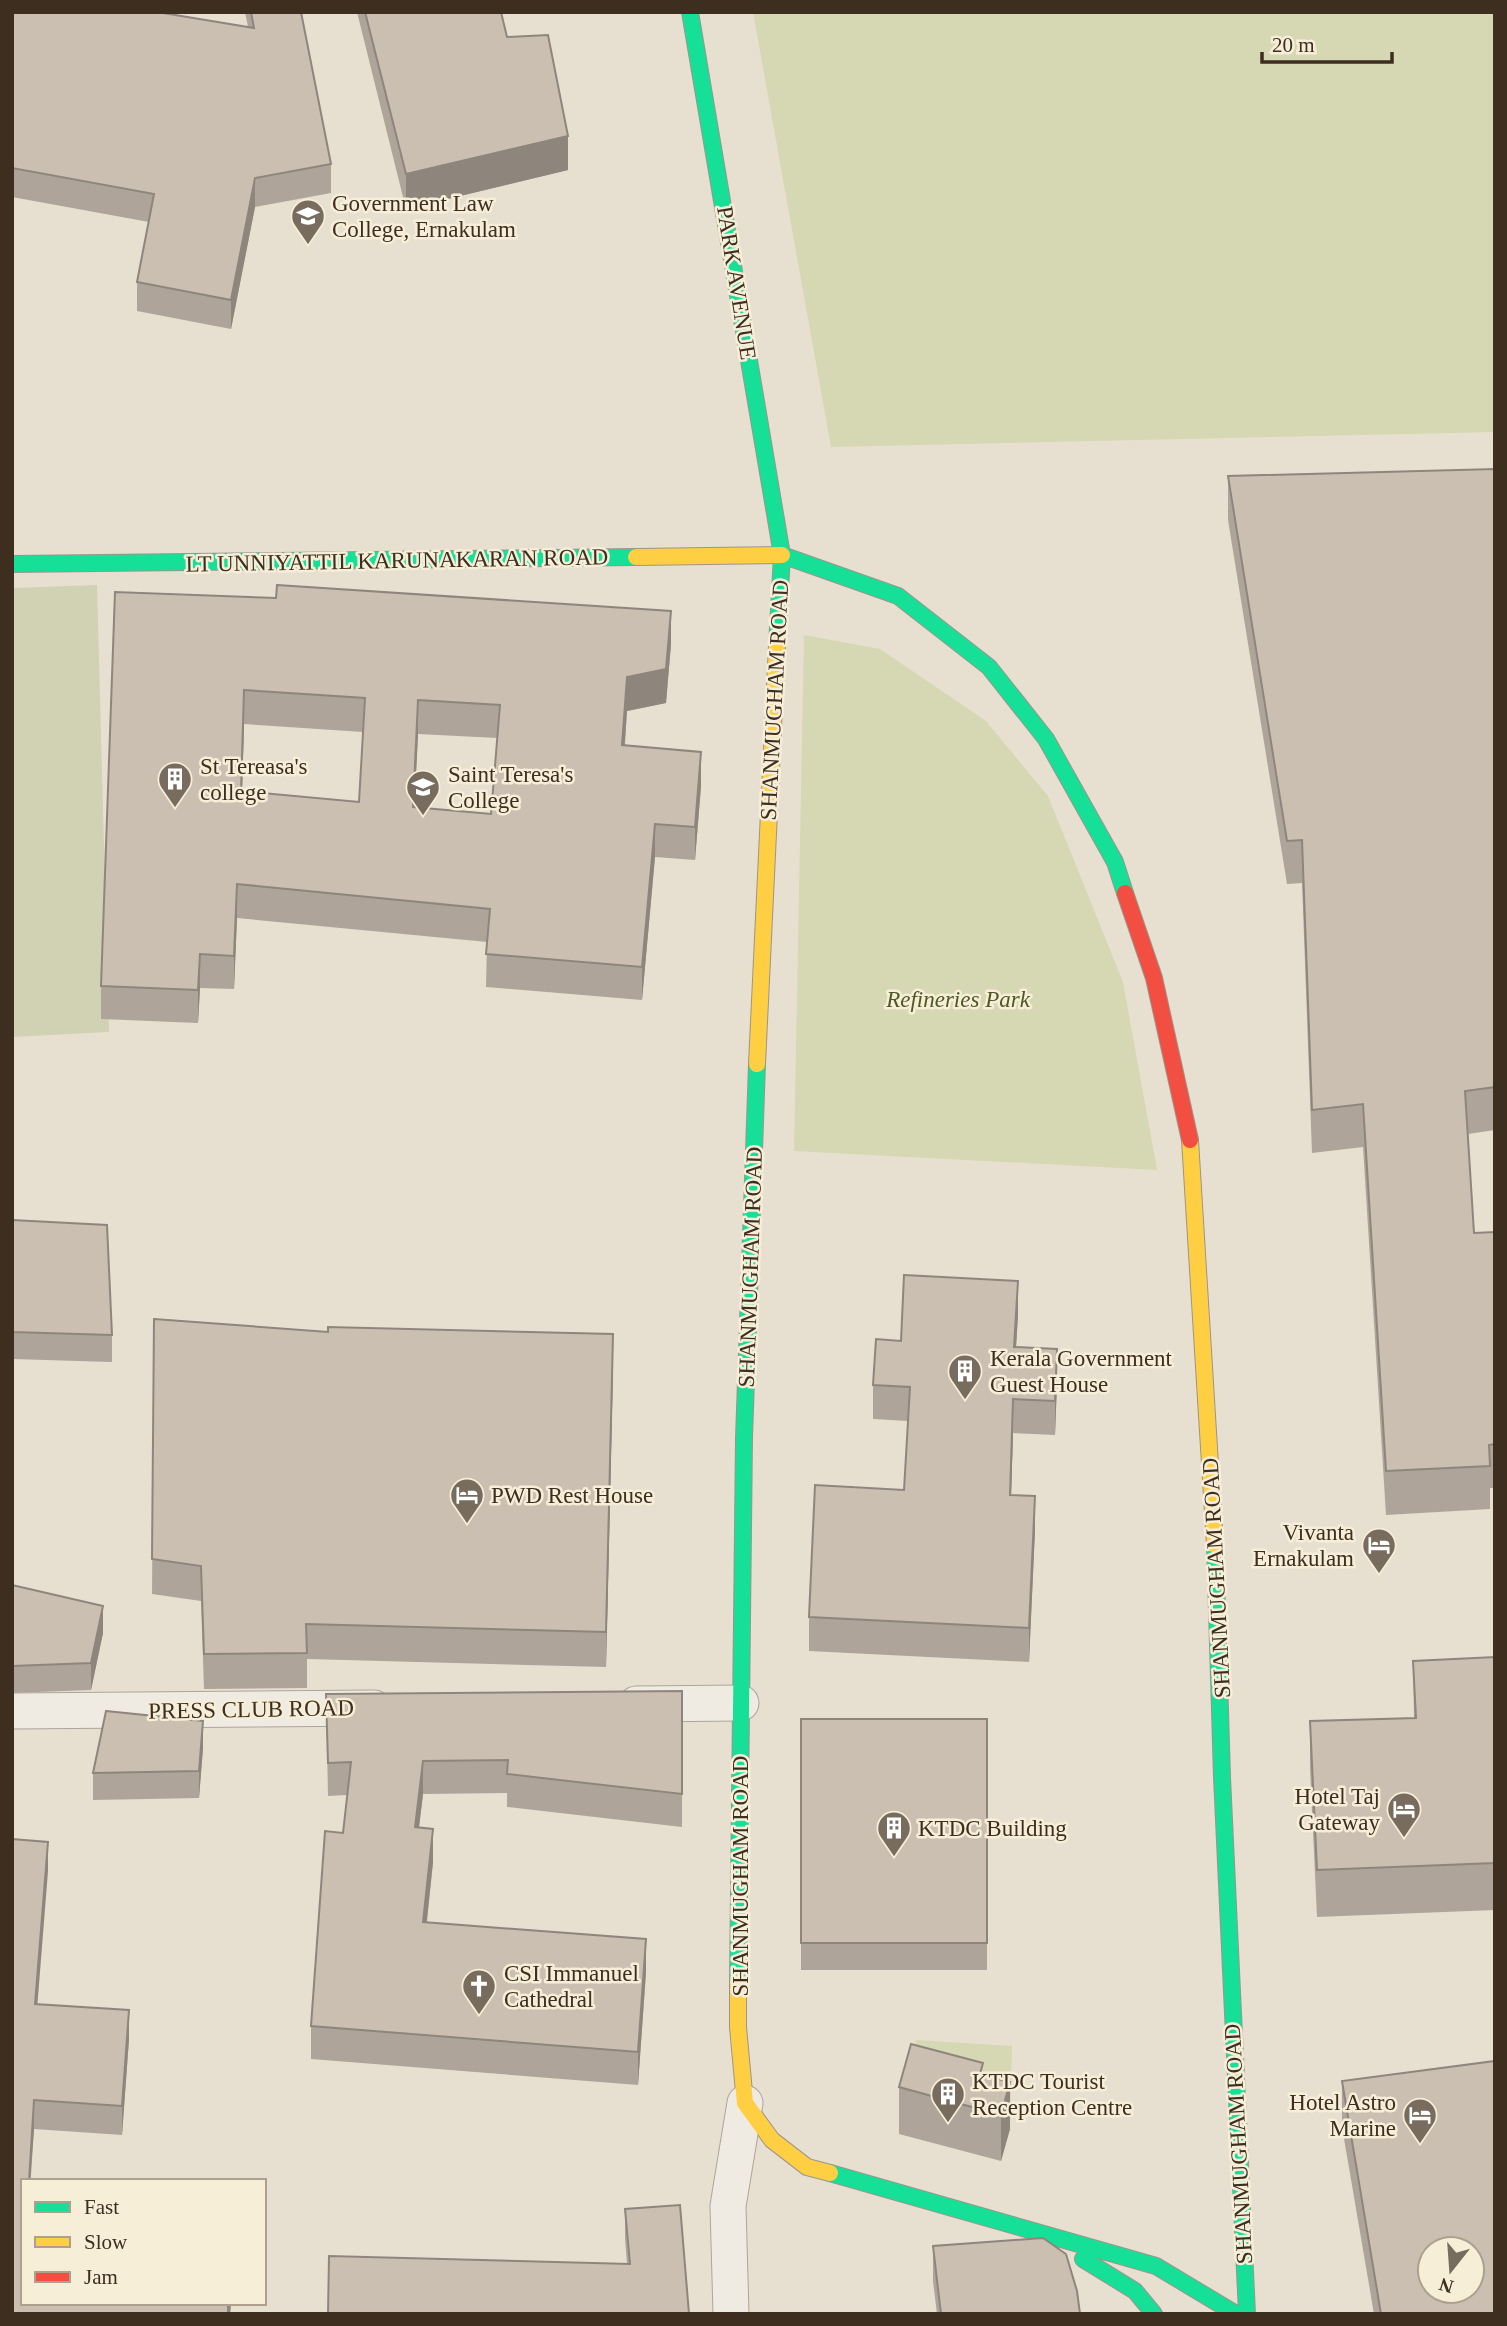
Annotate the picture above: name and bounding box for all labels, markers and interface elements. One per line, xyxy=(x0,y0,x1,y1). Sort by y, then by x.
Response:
scale bar xyxy=(1262,21,1392,65)
text: 20 m xyxy=(1272,33,1315,57)
place label: Government Law College, Ernakulam xyxy=(332,191,516,242)
school or university icon: Government Law College, Ernakulam xyxy=(289,197,327,246)
street label: PARK AVENUE xyxy=(712,204,761,362)
street label: LT UNNIYATTIL KARUNAKARAN ROAD xyxy=(185,544,609,577)
street label: SHANMUGHAM ROAD xyxy=(756,579,793,821)
place label: St Tereasa's college xyxy=(200,754,308,805)
building icon: St Tereasa's college xyxy=(156,760,194,809)
place label: Saint Teresa's College xyxy=(448,762,573,813)
school or university icon: Saint Teresa's College xyxy=(404,768,442,817)
park label: Refineries Park xyxy=(885,987,1031,1012)
street label: SHANMUGHAM ROAD xyxy=(734,1146,767,1388)
place label: Kerala Government Guest House xyxy=(990,1346,1173,1397)
building icon: Kerala Government Guest House xyxy=(946,1352,984,1401)
street label: SHANMUGHAM ROAD xyxy=(1198,1457,1235,1699)
hotel icon: PWD Rest House xyxy=(448,1476,486,1525)
place label: PWD Rest House xyxy=(491,1483,653,1508)
place label: Vivanta Ernakulam xyxy=(1253,1520,1354,1571)
hotel icon: Vivanta Ernakulam xyxy=(1360,1526,1398,1575)
street label: PRESS CLUB ROAD xyxy=(148,1695,354,1724)
street label: SHANMUGHAM ROAD xyxy=(728,1756,753,1996)
place label: Hotel Taj Gateway xyxy=(1295,1784,1380,1835)
hotel icon: Hotel Taj Gateway xyxy=(1385,1790,1423,1839)
building icon: KTDC Building xyxy=(875,1809,913,1858)
place label: KTDC Building xyxy=(918,1816,1067,1841)
place label: CSI Immanuel Cathedral xyxy=(504,1961,639,2012)
church icon: CSI Immanuel Cathedral xyxy=(460,1967,498,2016)
street label: SHANMUGHAM ROAD xyxy=(1220,2023,1257,2265)
place label: KTDC Tourist Reception Centre xyxy=(972,2069,1132,2120)
building icon: KTDC Tourist Reception Centre xyxy=(929,2075,967,2124)
place label: Hotel Astro Marine xyxy=(1289,2090,1396,2141)
hotel icon: Hotel Astro Marine xyxy=(1401,2096,1439,2145)
legend xyxy=(21,2179,266,2305)
text: Fast xyxy=(84,2195,119,2219)
text: Slow xyxy=(84,2230,128,2254)
north arrow xyxy=(1416,2235,1486,2305)
text: Jam xyxy=(84,2265,118,2289)
text: N xyxy=(1436,2274,1456,2298)

